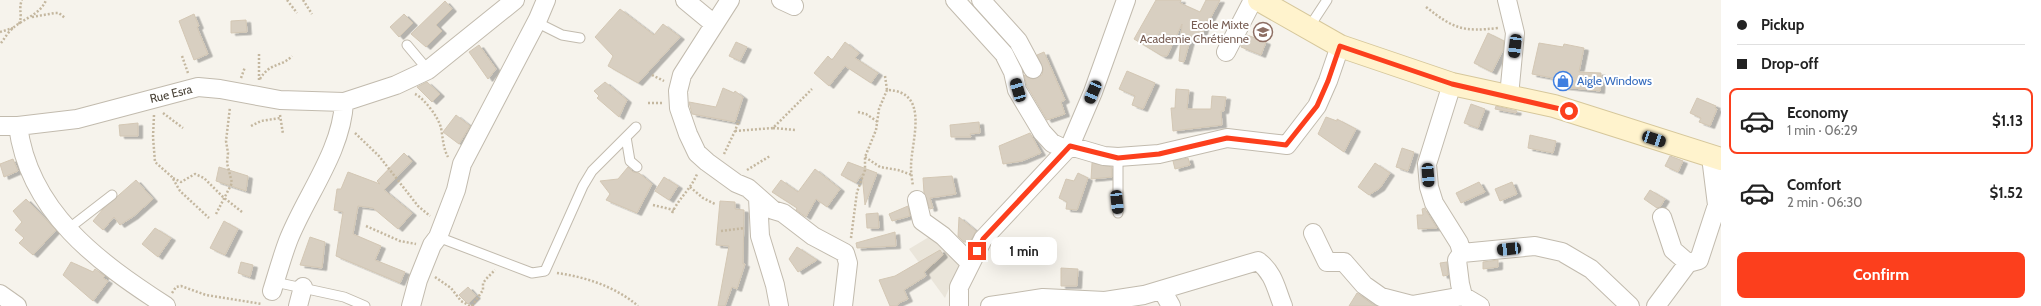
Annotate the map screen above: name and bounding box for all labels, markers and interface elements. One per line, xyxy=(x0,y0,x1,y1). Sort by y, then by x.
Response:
text: Pickup xyxy=(1761,16,1804,34)
place label: Ecole Mixte Academie Chrétienne xyxy=(1140,17,1249,46)
school or university icon: Ecole Mixte Academie Chrétienne xyxy=(1252,21,1274,43)
car xyxy=(1508,33,1522,59)
text: Drop-off xyxy=(1761,55,1819,73)
shop icon: Aigle Windows xyxy=(1552,70,1574,92)
place label: Aigle Windows xyxy=(1577,73,1652,88)
car xyxy=(1009,77,1027,103)
car xyxy=(1083,79,1103,105)
street label: Rue Esra xyxy=(148,81,194,106)
route start xyxy=(1560,102,1578,120)
icon: car xyxy=(1739,103,1775,139)
text: Economy xyxy=(1787,104,1848,122)
text: $1.13 xyxy=(1992,112,2023,130)
text: 1 min · 06:29 xyxy=(1787,122,1858,138)
car xyxy=(1641,130,1667,148)
car xyxy=(1421,163,1435,187)
icon: car xyxy=(1739,175,1775,211)
text: Comfort xyxy=(1787,176,1841,194)
text: $1.52 xyxy=(1989,184,2023,202)
car xyxy=(1110,189,1124,215)
text: 2 min · 06:30 xyxy=(1787,194,1862,210)
callout: 1 min xyxy=(991,237,1057,265)
route end xyxy=(968,242,986,260)
car xyxy=(1496,242,1522,256)
text: 1 min xyxy=(1009,243,1039,259)
button: Confirm xyxy=(1737,252,2025,298)

